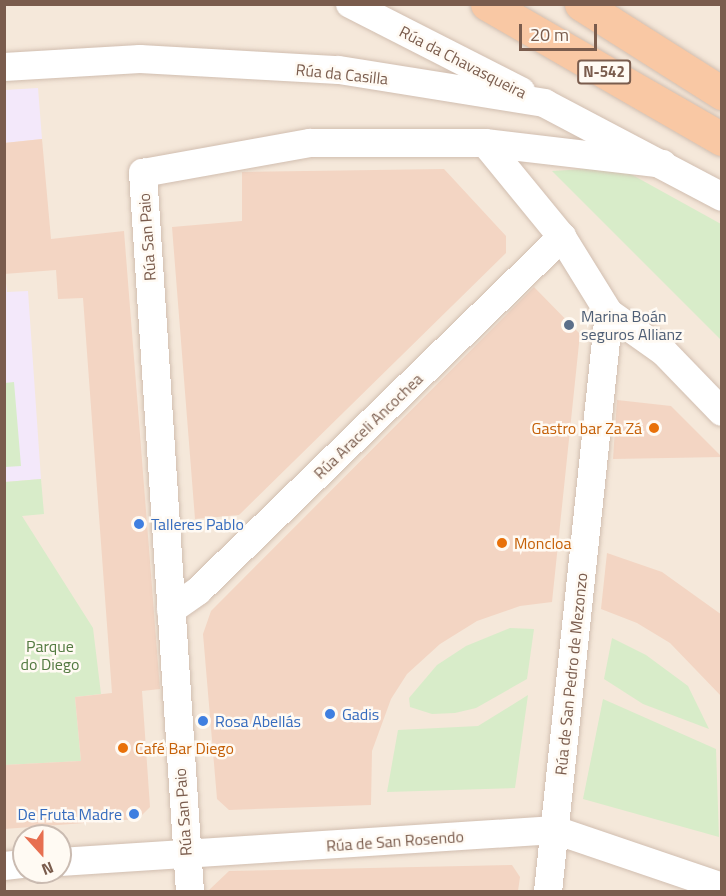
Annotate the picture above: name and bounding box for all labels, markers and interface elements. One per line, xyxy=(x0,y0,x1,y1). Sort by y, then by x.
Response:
scale bar xyxy=(522,12,600,50)
text: 20 m xyxy=(530,21,569,48)
street label: Rúa da Chavasqueira xyxy=(396,22,530,102)
street label: Rúa da Casilla xyxy=(295,60,389,88)
road number: N-542 xyxy=(577,60,631,84)
street label: Rúa San Paio xyxy=(134,192,160,282)
place label: Marina Boán seguros Allianz xyxy=(581,306,682,344)
marker: Marina Boán seguros Allianz xyxy=(562,318,576,332)
street label: Rúa Araceli Ancochea xyxy=(310,369,426,483)
place label: Gastro bar Za Zá xyxy=(532,418,642,438)
marker: Gastro bar Za Zá xyxy=(647,421,661,435)
place label: Talleres Pablo xyxy=(151,514,244,534)
marker: Talleres Pablo xyxy=(132,517,146,531)
place label: Moncloa xyxy=(514,533,572,553)
marker: Moncloa xyxy=(495,536,509,550)
street label: Rúa de San Pedro de Mezonzo xyxy=(551,572,591,776)
park label: Parque do Diego xyxy=(20,636,80,674)
place label: Gadis xyxy=(342,704,379,724)
marker: Gadis xyxy=(323,707,337,721)
place label: Rosa Abellás xyxy=(215,711,301,731)
marker: Rosa Abellás xyxy=(196,714,210,728)
place label: Café Bar Diego xyxy=(135,738,234,758)
marker: Café Bar Diego xyxy=(116,741,130,755)
street label: Rúa San Paio xyxy=(170,767,196,857)
place label: De Fruta Madre xyxy=(17,804,122,824)
marker: De Fruta Madre xyxy=(127,807,141,821)
north arrow xyxy=(12,824,72,884)
street label: Rúa de San Rosendo xyxy=(326,827,464,855)
text: N xyxy=(38,856,57,882)

